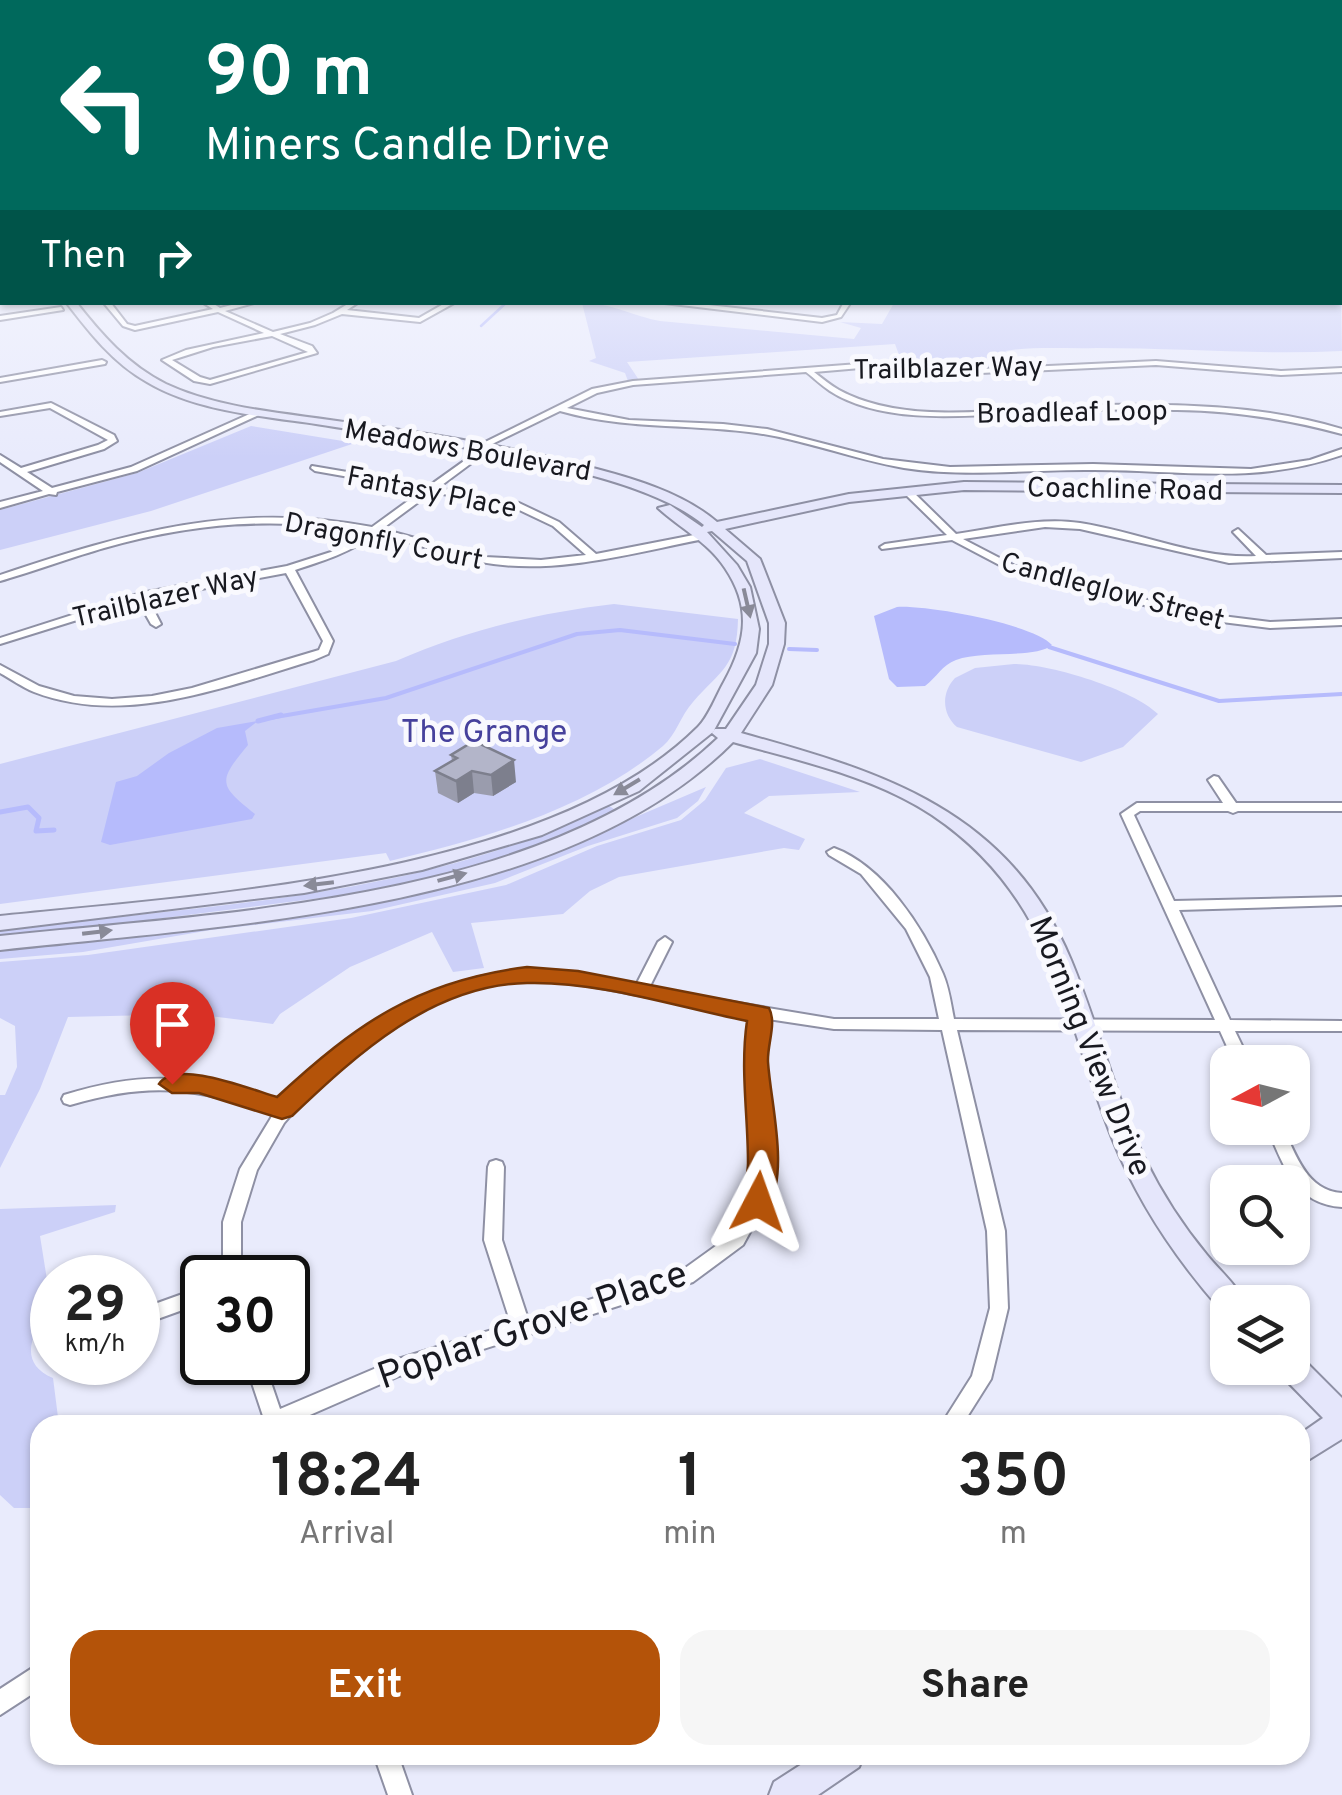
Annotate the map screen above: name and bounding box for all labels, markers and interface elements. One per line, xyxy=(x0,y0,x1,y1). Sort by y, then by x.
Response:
text: 90 m xyxy=(205,32,373,121)
icon: left xyxy=(40,40,170,170)
text: Miners Candle Drive xyxy=(205,119,610,176)
icon: right xyxy=(146,230,201,285)
text: Then xyxy=(40,233,126,282)
street label: Trailblazer Way xyxy=(853,350,1043,390)
street label: Broadleaf Loop xyxy=(976,394,1168,434)
street label: Meadows Boulevard xyxy=(341,413,594,491)
street label: Fantasy Place xyxy=(343,460,519,528)
street label: Coachline Road xyxy=(1027,471,1223,511)
street label: Dragonfly Court xyxy=(281,506,486,580)
street label: Candleglow Street xyxy=(996,546,1228,640)
street label: Trailblazer Way xyxy=(69,560,262,638)
one-way arrow xyxy=(740,588,756,619)
park label: The Grange xyxy=(401,714,567,754)
one-way arrow xyxy=(613,778,641,795)
one-way arrow xyxy=(437,869,468,885)
one-way arrow xyxy=(303,876,335,892)
street label: Morning View Drive xyxy=(1018,911,1159,1183)
one-way arrow xyxy=(81,923,113,939)
pin xyxy=(130,982,215,1085)
icon: arrive xyxy=(145,997,200,1052)
north arrow xyxy=(1210,1045,1310,1145)
map controls xyxy=(1210,1045,1310,1385)
position arrow xyxy=(706,1150,810,1254)
button: search xyxy=(1210,1165,1310,1265)
street label: Poplar Grove Place xyxy=(372,1251,695,1403)
speed limit sign: 30 xyxy=(180,1255,310,1385)
text: 29 xyxy=(64,1276,126,1339)
button: layers xyxy=(1210,1285,1310,1385)
text: km/h xyxy=(65,1329,125,1361)
text: 18:24 xyxy=(271,1442,422,1518)
text: 1 xyxy=(678,1442,702,1518)
text: 350 xyxy=(957,1442,1069,1518)
text: Arrival xyxy=(299,1515,394,1555)
text: min xyxy=(663,1515,716,1555)
text: m xyxy=(1000,1515,1027,1555)
button: Exit xyxy=(70,1630,660,1745)
button: Share xyxy=(680,1630,1270,1745)

